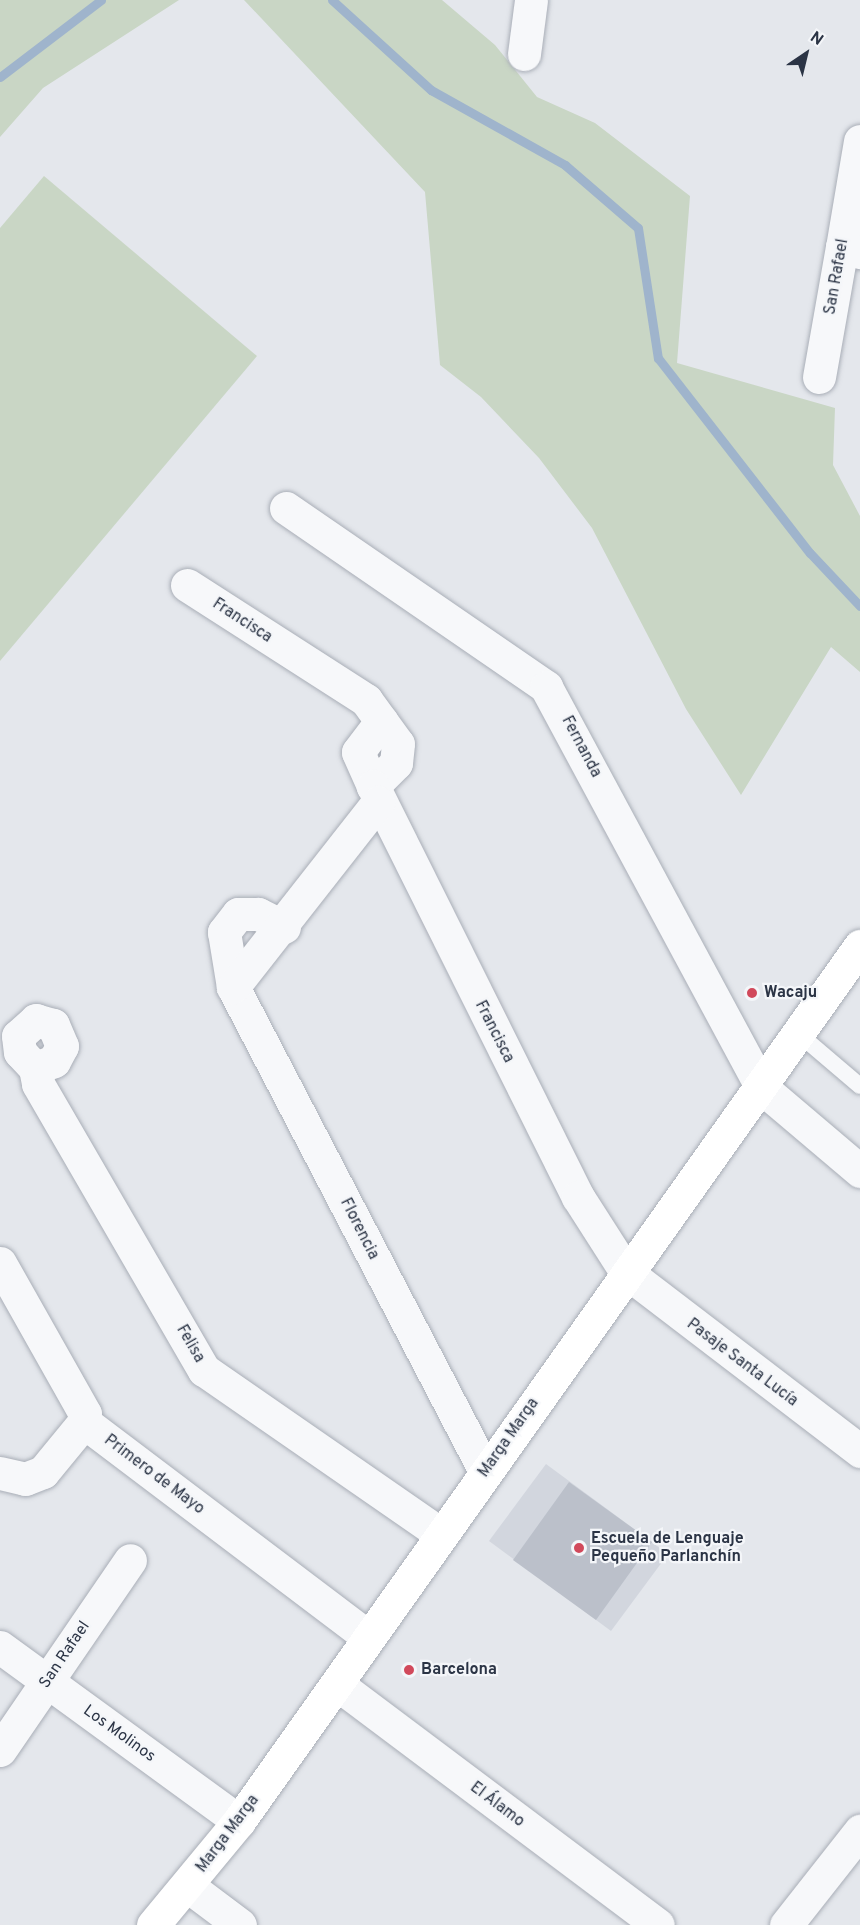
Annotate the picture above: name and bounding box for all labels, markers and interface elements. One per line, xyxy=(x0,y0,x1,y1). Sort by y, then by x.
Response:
north arrow xyxy=(776,24,836,84)
text: N xyxy=(806,28,827,51)
street label: San Rafael xyxy=(821,238,853,316)
street label: Francisca xyxy=(209,595,275,647)
street label: Fernanda xyxy=(557,713,605,781)
place label: Wacaju xyxy=(764,983,817,1003)
marker: Wacaju xyxy=(745,986,759,1000)
street label: Francisca xyxy=(470,998,518,1066)
street label: Florencia xyxy=(335,1195,383,1263)
street label: Pasaje Santa Lucía xyxy=(683,1315,801,1411)
street label: Felisa xyxy=(172,1322,208,1366)
street label: Marga Marga xyxy=(475,1395,543,1481)
street label: Primero de Mayo xyxy=(100,1431,208,1519)
place label: Escuela de Lenguaje Pequeño Parlanchín xyxy=(591,1529,744,1567)
marker: Escuela de Lenguaje Pequeño Parlanchín xyxy=(572,1541,586,1555)
street label: San Rafael xyxy=(36,1618,94,1692)
place label: Barcelona xyxy=(421,1660,497,1680)
marker: Barcelona xyxy=(402,1663,416,1677)
street label: Los Molinos xyxy=(79,1701,159,1767)
street label: El Álamo xyxy=(466,1778,528,1832)
street label: Marga Marga xyxy=(193,1791,263,1877)

